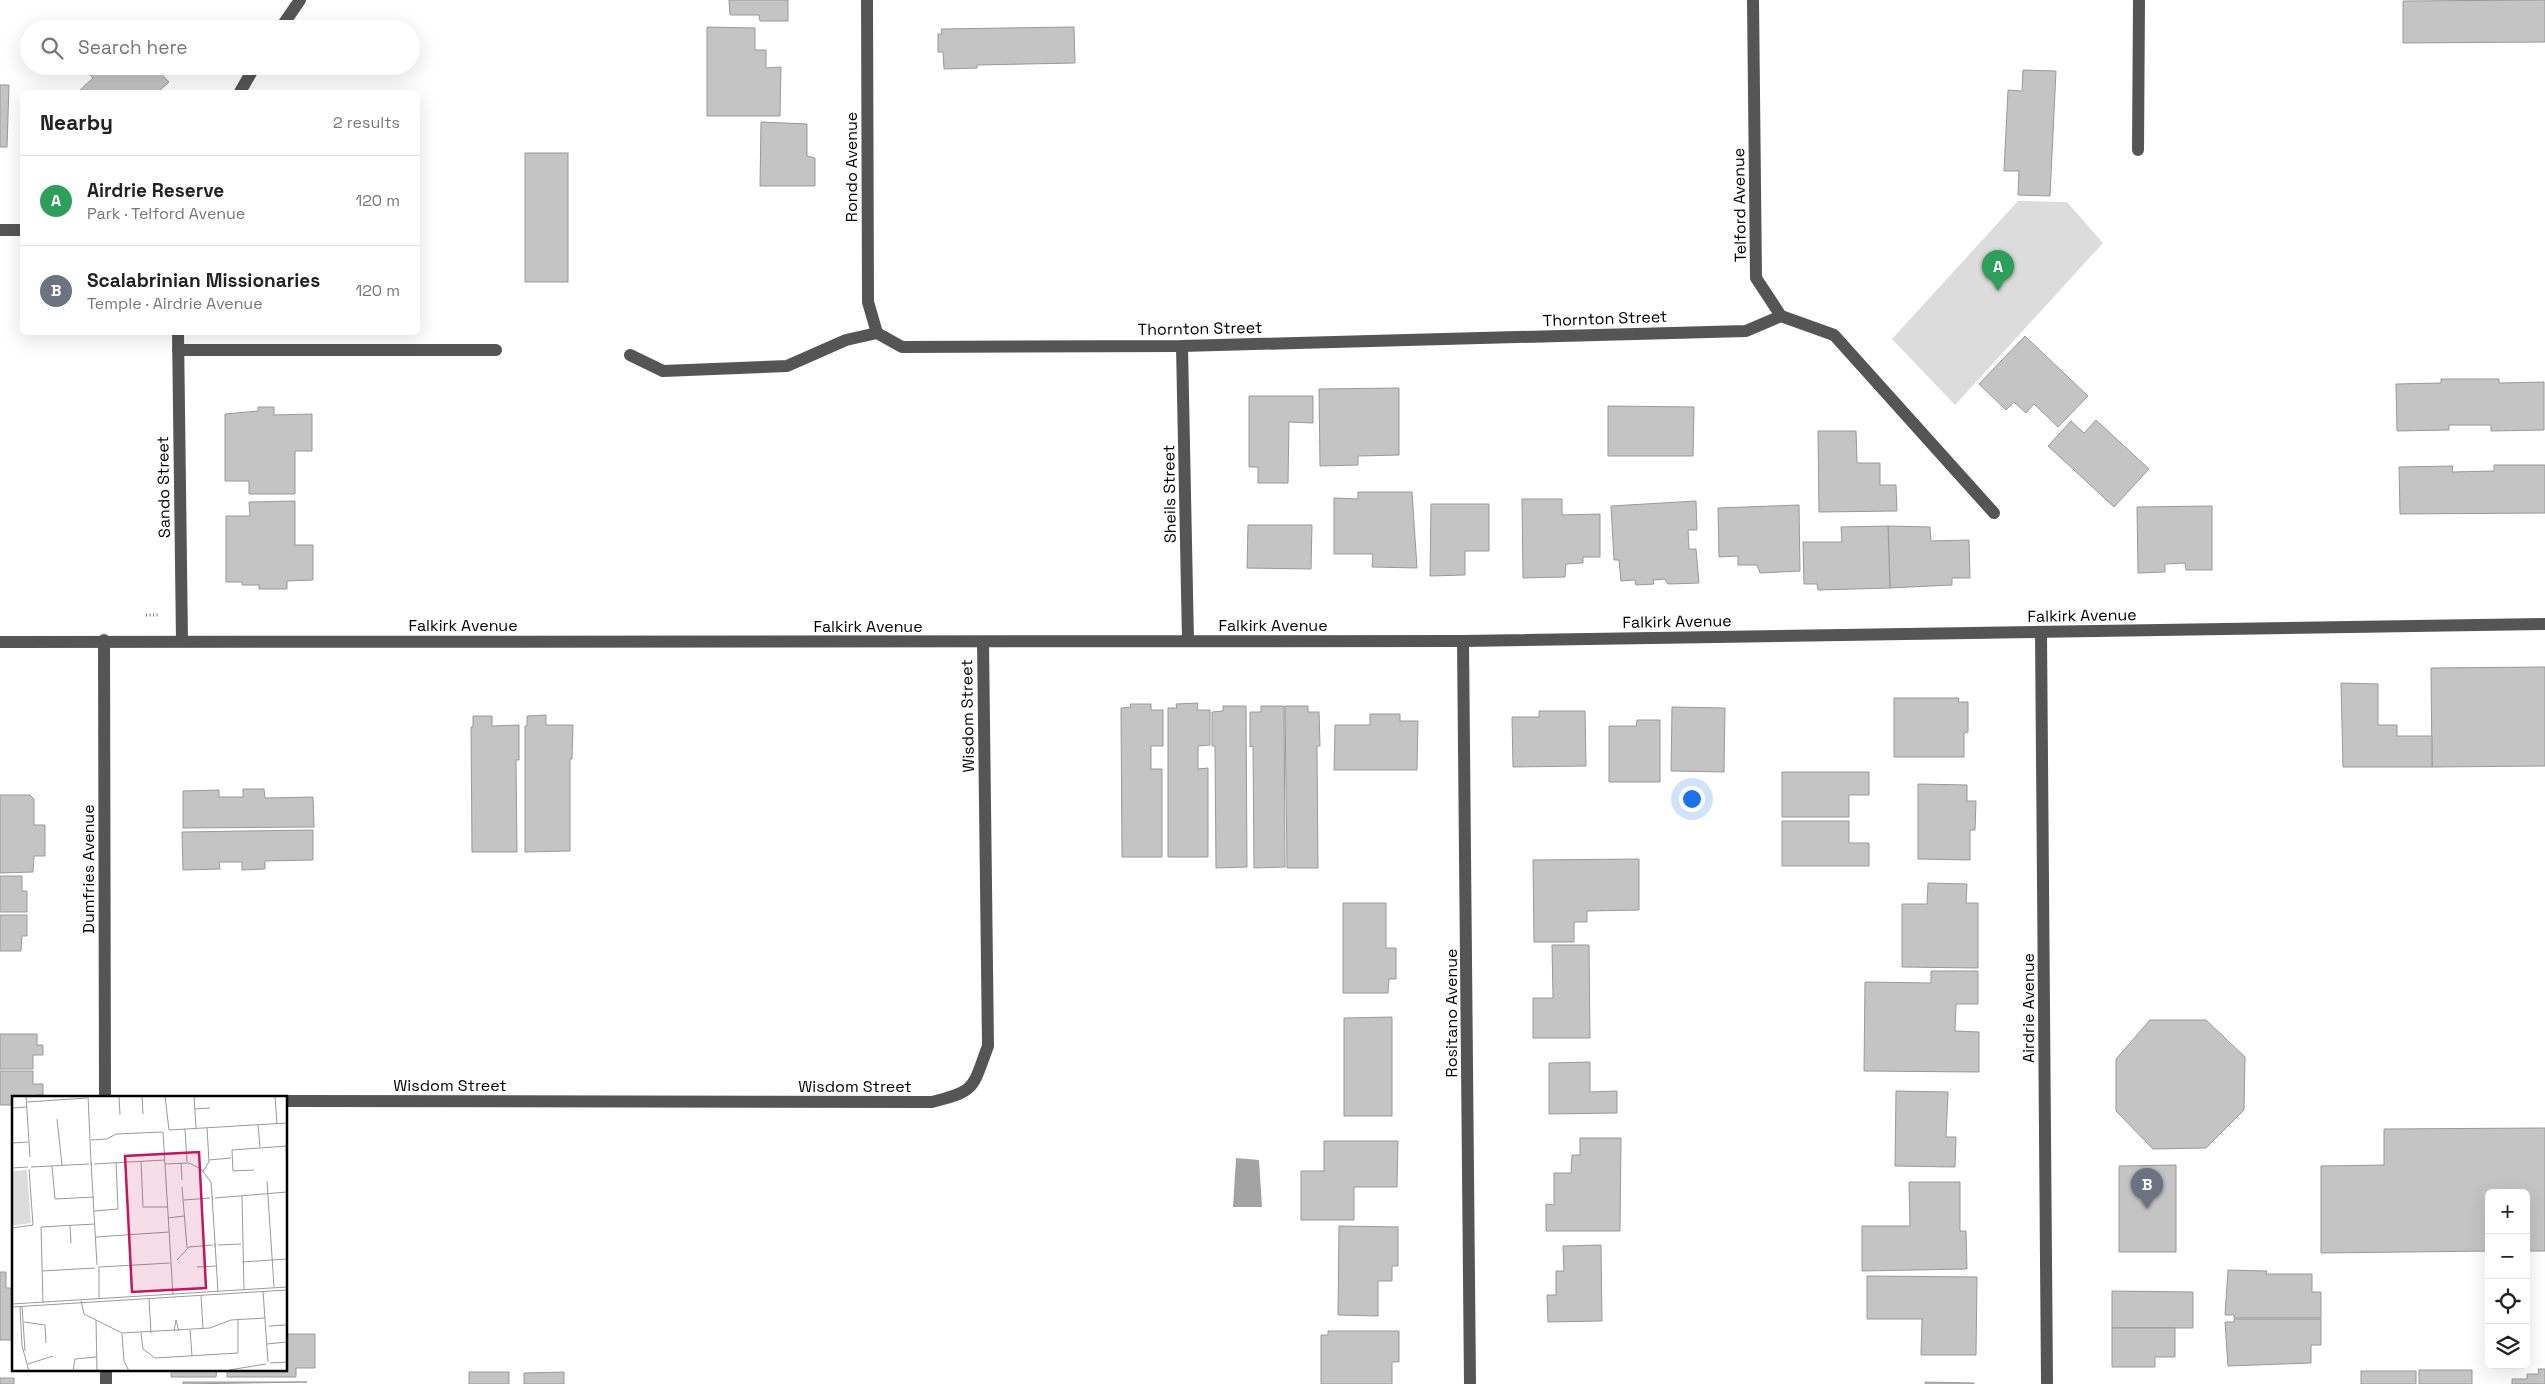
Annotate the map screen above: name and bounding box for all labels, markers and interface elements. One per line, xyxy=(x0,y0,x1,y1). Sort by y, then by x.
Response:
search box xyxy=(20,20,420,75)
icon: search xyxy=(38,34,66,62)
text: Search here xyxy=(78,35,188,60)
text: Nearby xyxy=(40,109,113,136)
text: 2 results xyxy=(333,112,400,133)
street label: Rondo Avenue xyxy=(841,112,862,222)
street label: Telford Avenue xyxy=(1728,148,1751,262)
text: Airdrie Reserve xyxy=(87,178,224,203)
text: A xyxy=(51,190,61,211)
text: 120 m xyxy=(356,190,400,211)
text: Park · Telford Avenue xyxy=(87,203,245,224)
pin: A xyxy=(1982,250,2014,291)
text: Scalabrinian Missionaries xyxy=(87,268,320,293)
text: B xyxy=(51,280,61,301)
text: 120 m xyxy=(356,280,400,301)
text: Temple · Airdrie Avenue xyxy=(87,293,263,314)
street label: Thornton Street xyxy=(1542,306,1668,331)
street label: Thornton Street xyxy=(1138,317,1262,340)
street label: Sando Street xyxy=(152,436,175,538)
street label: Sheils Street xyxy=(1158,445,1181,543)
street label: Falkirk Avenue xyxy=(2027,604,2137,627)
street label: Falkirk Avenue xyxy=(1622,610,1732,633)
street label: Falkirk Avenue xyxy=(408,615,518,636)
street label: Falkirk Avenue xyxy=(1218,615,1328,636)
street label: Falkirk Avenue xyxy=(813,616,923,637)
street label: Wisdom Street xyxy=(956,659,979,773)
your location xyxy=(1679,786,1705,812)
street label: Dumfries Avenue xyxy=(78,804,99,934)
street label: Rositano Avenue xyxy=(1441,949,1462,1077)
street label: Airdrie Avenue xyxy=(2018,953,2039,1063)
street label: Wisdom Street xyxy=(393,1075,507,1096)
street label: Wisdom Street xyxy=(798,1076,912,1097)
inset map xyxy=(12,1096,288,1372)
pin: B xyxy=(2131,1168,2163,1209)
map controls xyxy=(2485,1189,2530,1369)
button: + xyxy=(2485,1189,2530,1234)
button: − xyxy=(2485,1234,2530,1279)
button: locate xyxy=(2485,1279,2530,1324)
button: layers xyxy=(2485,1324,2530,1369)

